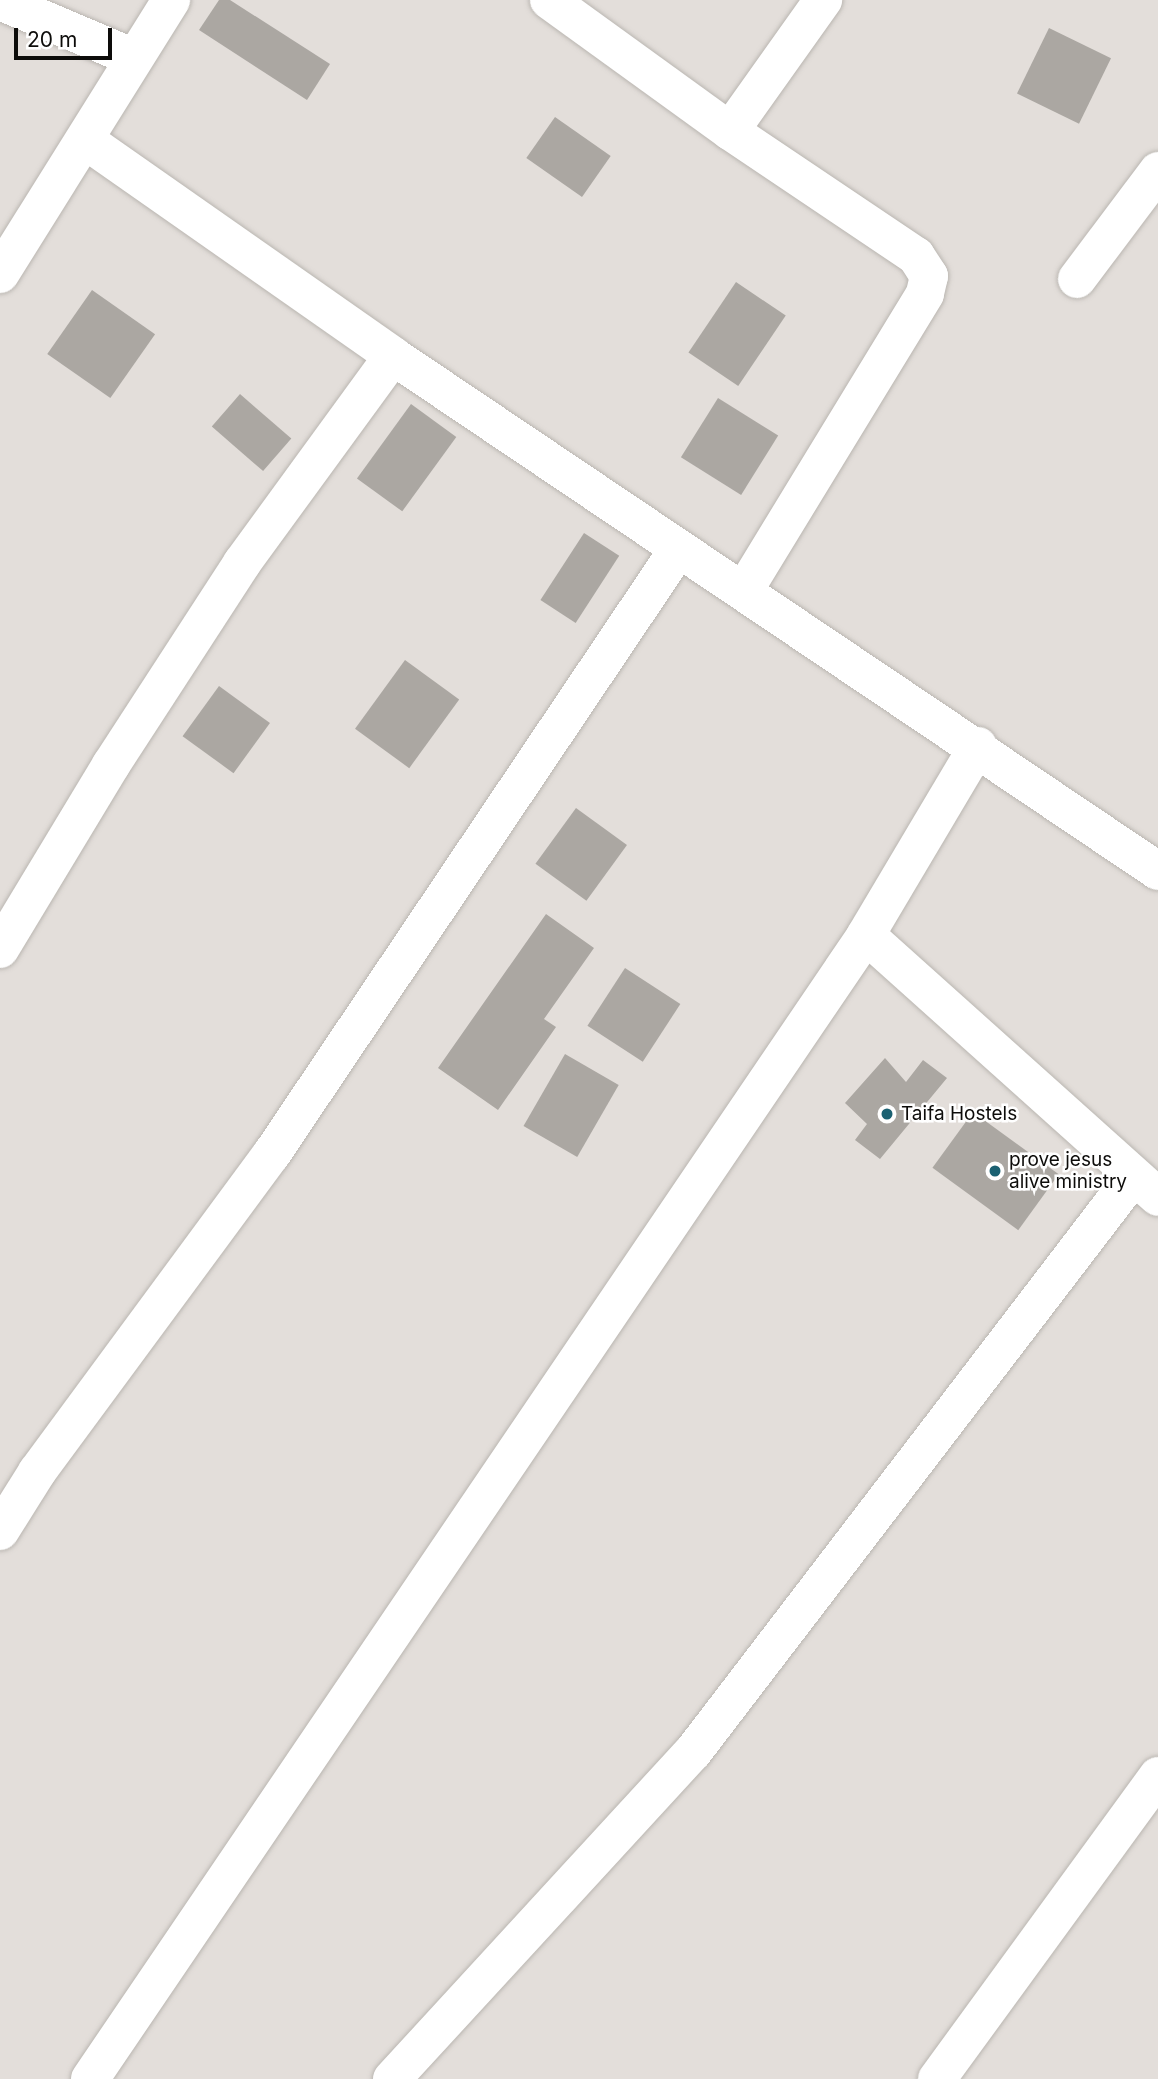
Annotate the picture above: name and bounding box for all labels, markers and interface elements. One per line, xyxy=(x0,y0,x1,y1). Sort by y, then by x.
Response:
scale bar xyxy=(18,14,116,58)
text: 20 m xyxy=(27,27,77,52)
place label: Taifa Hostels xyxy=(901,1103,1017,1125)
marker: Taifa Hostels xyxy=(879,1106,895,1122)
place label: prove jesus alive ministry xyxy=(1009,1149,1127,1193)
marker: prove jesus alive ministry xyxy=(987,1163,1003,1179)

